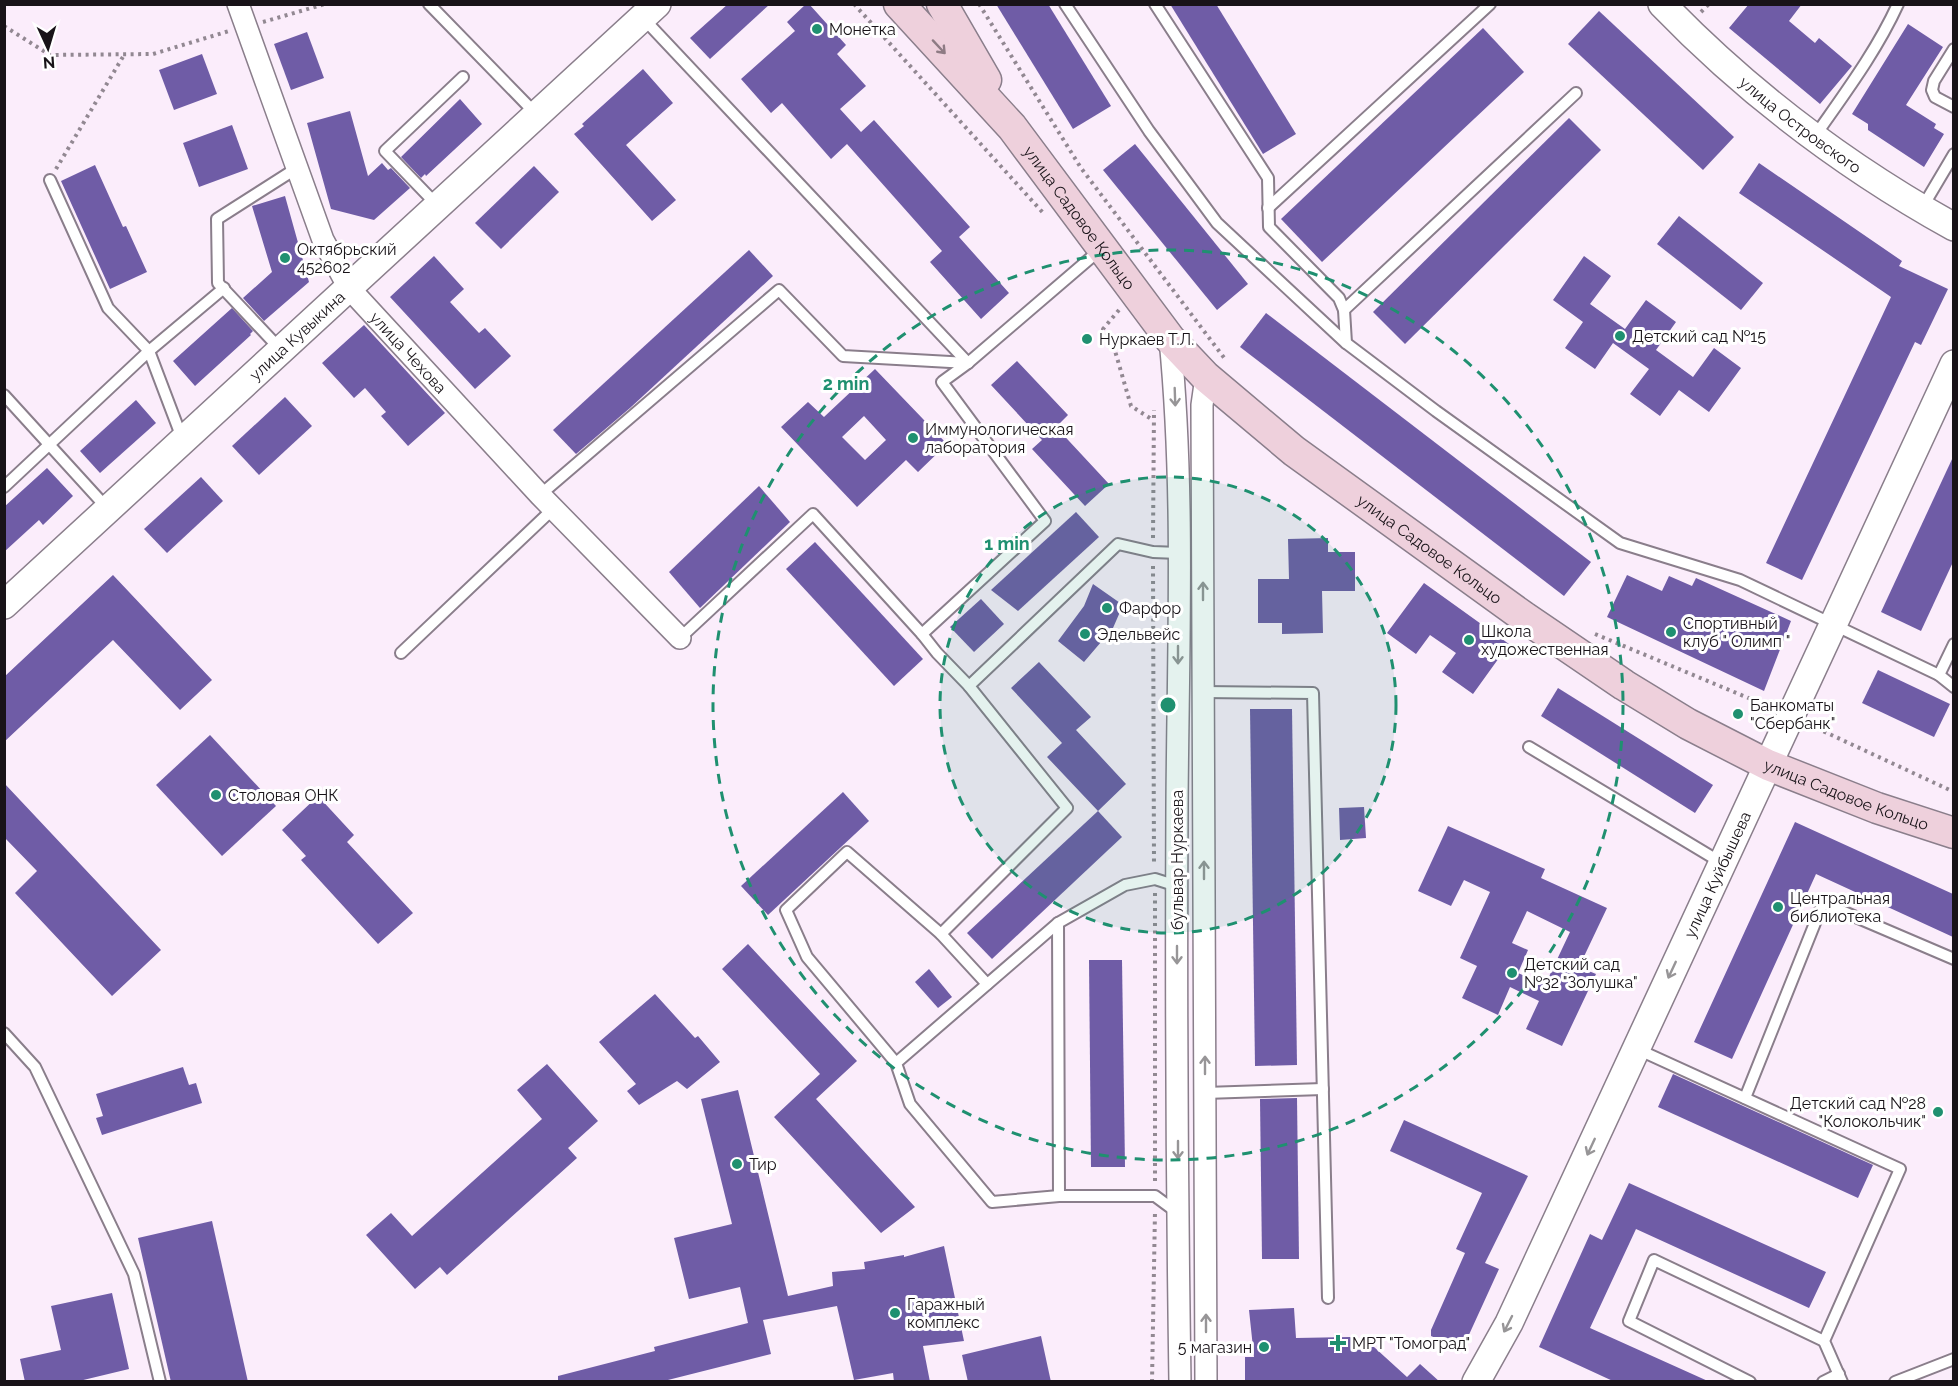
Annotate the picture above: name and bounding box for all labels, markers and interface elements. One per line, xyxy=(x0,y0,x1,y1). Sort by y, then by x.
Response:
north arrow xyxy=(18,18,78,78)
place label: Монетка xyxy=(829,20,896,39)
marker: Монетка xyxy=(810,22,824,36)
one-way arrow xyxy=(932,40,946,55)
text: N xyxy=(42,53,56,72)
street label: улица Островского xyxy=(1736,72,1865,177)
street label: улица Садовое Кольцо xyxy=(1020,142,1139,293)
place label: Октябрьский 452602 xyxy=(297,240,397,277)
marker: Октябрьский 452602 xyxy=(278,251,292,265)
street label: улица Кувыкина xyxy=(245,287,349,384)
street label: улица Чехова xyxy=(366,308,451,397)
place label: Детский сад №15 xyxy=(1632,327,1766,346)
marker: Детский сад №15 xyxy=(1613,329,1627,343)
place label: Нуркаев Т.Л. xyxy=(1099,330,1194,349)
marker: Нуркаев Т.Л. xyxy=(1080,332,1094,346)
text: 2 min xyxy=(823,373,869,394)
one-way arrow xyxy=(1169,386,1181,406)
place label: Иммунологическая лаборатория xyxy=(925,420,1073,457)
marker: Иммунологическая лаборатория xyxy=(906,431,920,445)
street label: улица Садовое Кольцо xyxy=(1353,490,1506,608)
text: 1 min xyxy=(984,533,1030,554)
one-way arrow xyxy=(1197,582,1209,602)
place label: Фарфор xyxy=(1119,599,1181,618)
marker: Фарфор xyxy=(1100,601,1114,615)
place label: Спортивный клуб " Олимп " xyxy=(1683,614,1790,651)
place label: Школа художественная xyxy=(1481,622,1609,659)
place label: Эдельвейс xyxy=(1097,625,1180,644)
marker: Спортивный клуб " Олимп " xyxy=(1664,625,1678,639)
marker: Эдельвейс xyxy=(1078,627,1092,641)
marker: Школа художественная xyxy=(1462,633,1476,647)
one-way arrow xyxy=(1173,644,1184,664)
centre of rings xyxy=(1158,695,1178,715)
place label: Банкоматы "Сбербанк" xyxy=(1750,696,1835,733)
marker: Банкоматы "Сбербанк" xyxy=(1731,707,1745,721)
street label: улица Садовое Кольцо xyxy=(1761,755,1931,834)
place label: Столовая ОНК xyxy=(228,786,338,805)
marker: Столовая ОНК xyxy=(209,788,223,802)
street label: бульвар Нуркаева xyxy=(1168,790,1187,930)
street label: улица Куйбышева xyxy=(1680,808,1755,941)
one-way arrow xyxy=(1198,861,1210,881)
place label: Центральная библиотека xyxy=(1790,889,1890,926)
marker: Центральная библиотека xyxy=(1771,900,1785,914)
one-way arrow xyxy=(1171,944,1183,964)
place label: Детский сад №32 "Золушка" xyxy=(1524,955,1638,992)
one-way arrow xyxy=(1666,961,1678,979)
marker: Детский сад №32 "Золушка" xyxy=(1505,966,1519,980)
one-way arrow xyxy=(1199,1056,1211,1076)
place label: Детский сад №28 "Колокольчик" xyxy=(1790,1094,1926,1131)
marker: Детский сад №28 "Колокольчик" xyxy=(1931,1105,1945,1119)
one-way arrow xyxy=(1584,1138,1596,1156)
one-way arrow xyxy=(1172,1139,1184,1159)
place label: Тир xyxy=(749,1155,777,1174)
marker: Тир xyxy=(730,1157,744,1171)
place label: Гаражный комплекс xyxy=(907,1295,985,1332)
marker: Гаражный комплекс xyxy=(888,1306,902,1320)
one-way arrow xyxy=(1200,1314,1212,1334)
one-way arrow xyxy=(1502,1315,1514,1333)
marker: МРТ "Томоград" xyxy=(1329,1334,1347,1352)
place label: МРТ "Томоград" xyxy=(1352,1334,1470,1353)
place label: 5 магазин xyxy=(1178,1338,1252,1357)
marker: 5 магазин xyxy=(1257,1340,1271,1354)

